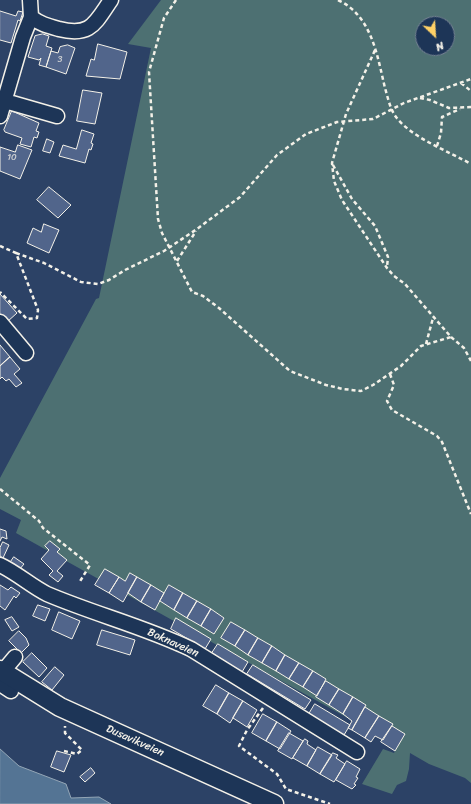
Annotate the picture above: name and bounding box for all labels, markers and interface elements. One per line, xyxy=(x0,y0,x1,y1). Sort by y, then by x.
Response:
north arrow xyxy=(415,16,455,56)
text: N xyxy=(432,36,447,57)
house number: 3 xyxy=(58,55,62,65)
house number: 10 xyxy=(7,153,17,163)
street label: Boknaveien xyxy=(145,626,201,660)
street label: Dusavikveien xyxy=(104,722,166,760)

